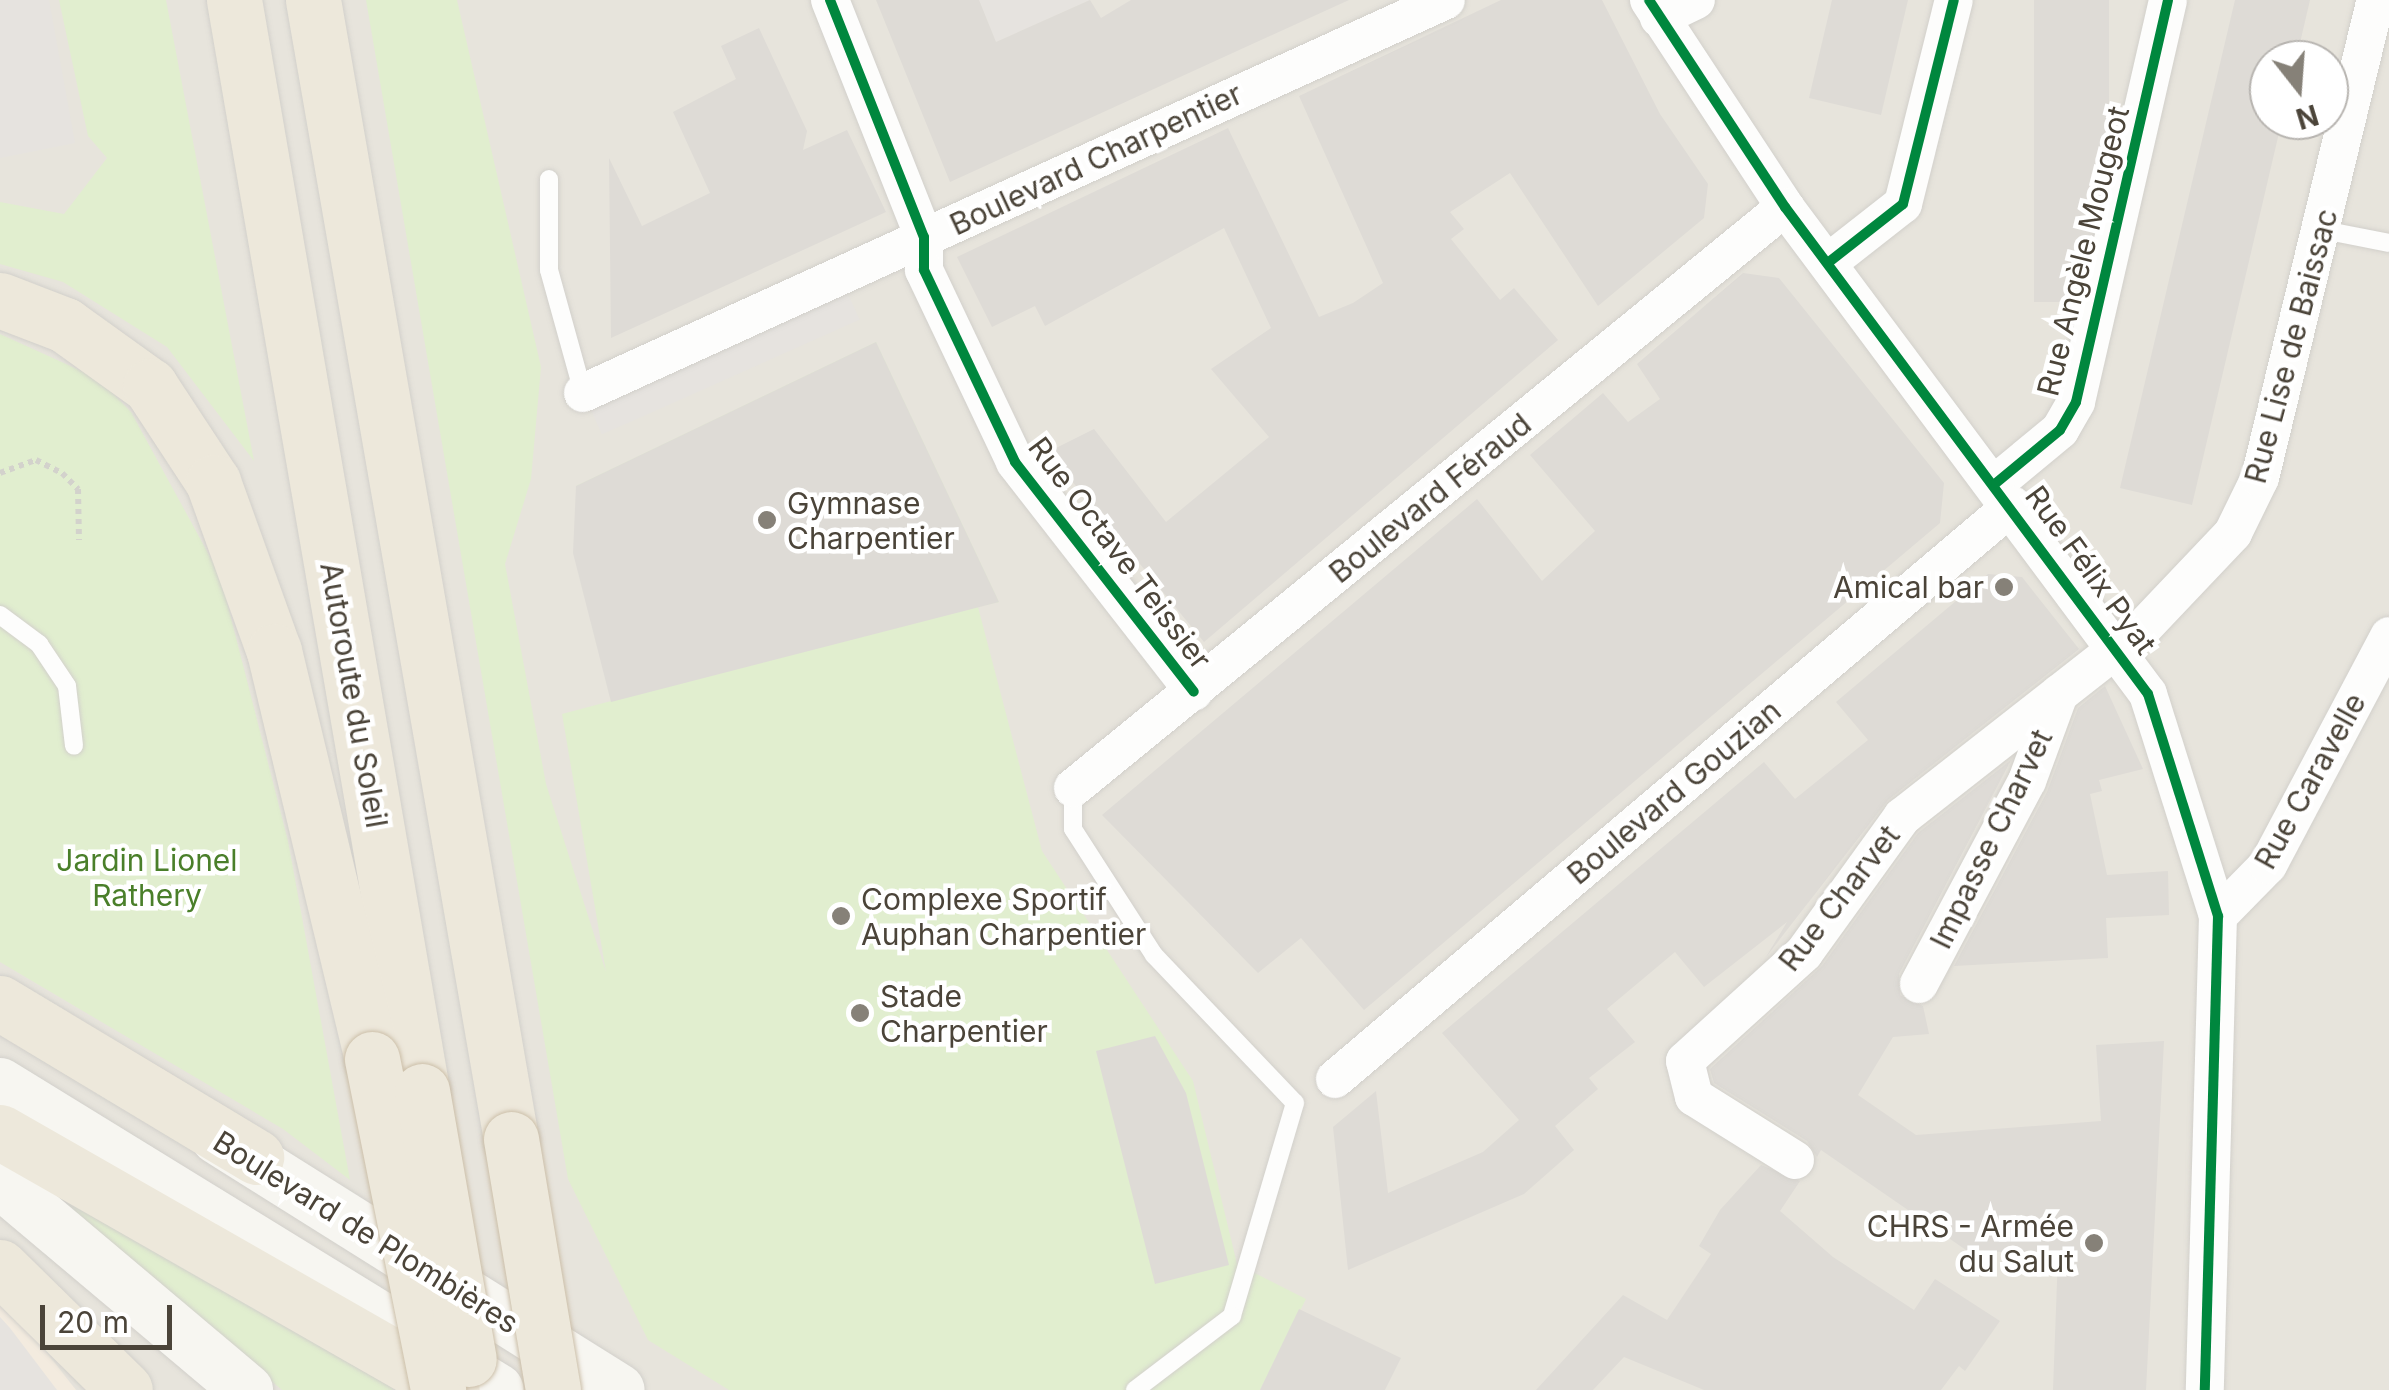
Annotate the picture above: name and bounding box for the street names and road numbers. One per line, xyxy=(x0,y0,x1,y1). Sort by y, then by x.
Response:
street label: Boulevard Charpentier xyxy=(944,75,1248,243)
street label: Rue Angèle Mougeot xyxy=(2030,103,2136,399)
street label: Rue Lise de Baissac xyxy=(2237,205,2345,487)
street label: Boulevard Féraud xyxy=(1322,406,1538,590)
street label: Rue Octave Teissier xyxy=(1021,430,1219,676)
street label: Rue Félix Pyat xyxy=(2018,479,2164,661)
street label: Autoroute du Soleil xyxy=(313,559,395,831)
street label: Rue Caravelle xyxy=(2247,687,2373,875)
street label: Boulevard Gouzian xyxy=(1560,692,1788,892)
street label: Impasse Charvet xyxy=(1922,724,2060,954)
street label: Rue Charvet xyxy=(1771,818,1907,978)
street label: Boulevard de Plombières xyxy=(207,1123,525,1341)

